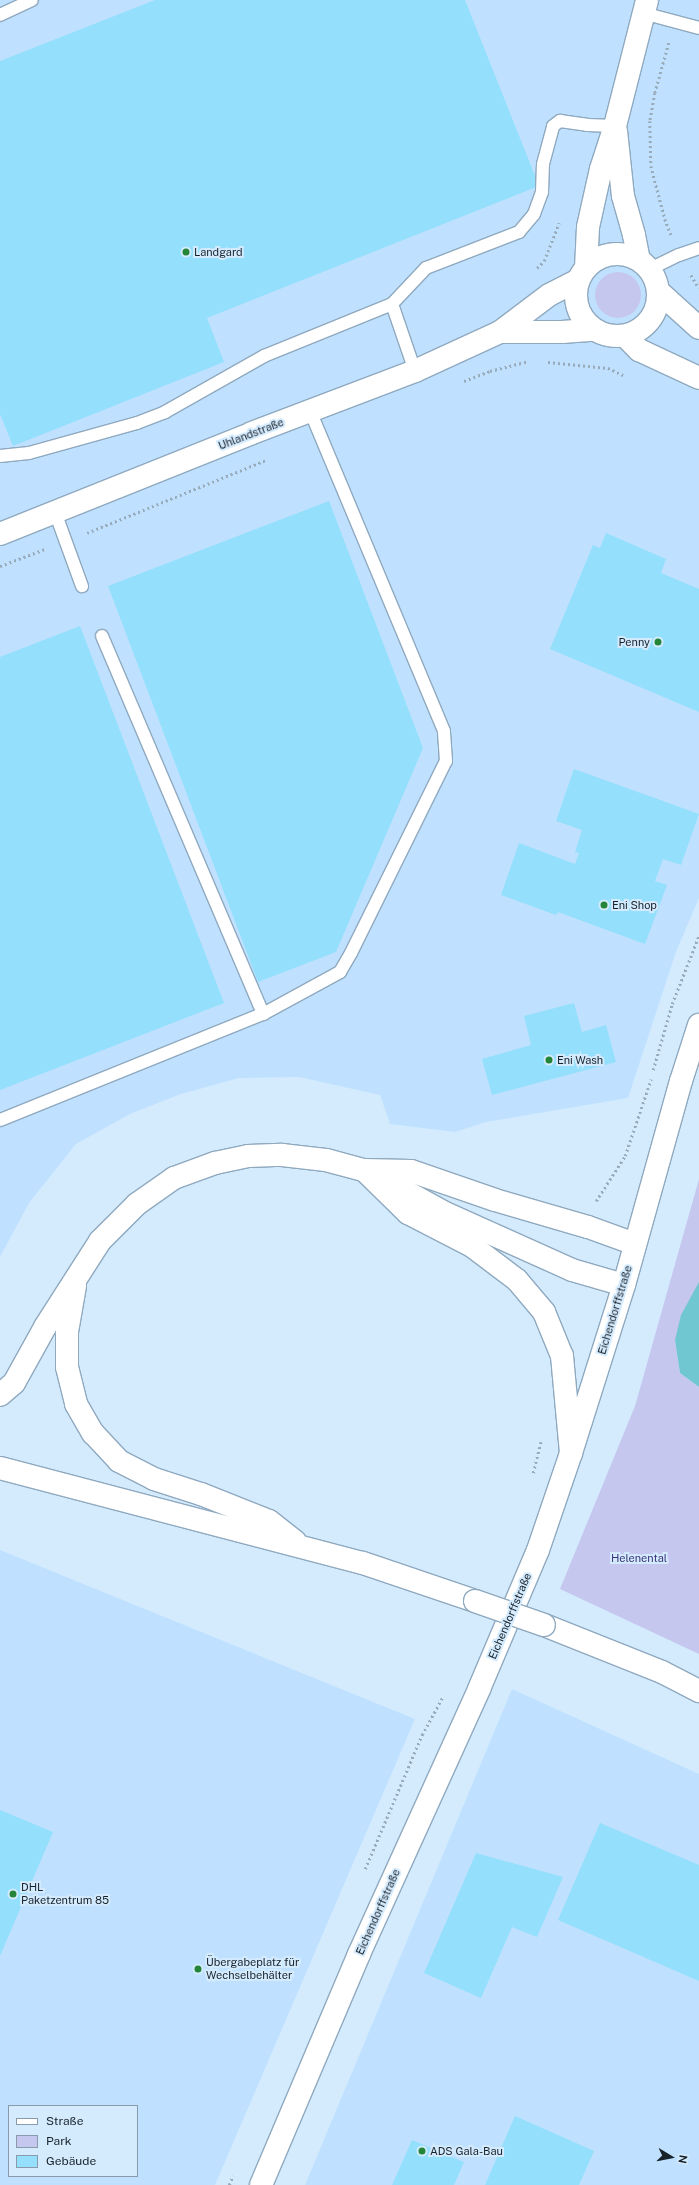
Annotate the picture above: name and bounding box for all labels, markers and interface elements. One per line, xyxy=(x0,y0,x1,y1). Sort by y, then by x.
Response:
place label: Landgard xyxy=(194,245,243,259)
marker: Landgard xyxy=(181,247,191,257)
street label: Uhlandstraße xyxy=(216,415,286,453)
place label: Penny xyxy=(618,635,650,649)
marker: Penny xyxy=(653,637,663,647)
place label: Eni Shop xyxy=(612,898,657,912)
marker: Eni Shop xyxy=(599,900,609,910)
place label: Eni Wash xyxy=(557,1053,603,1067)
marker: Eni Wash xyxy=(544,1055,554,1065)
street label: Eichendorffstraße xyxy=(595,1264,635,1356)
park label: Helenental xyxy=(611,1551,667,1565)
street label: Eichendorffstraße xyxy=(486,1571,534,1661)
street label: Eichendorffstraße xyxy=(353,1867,403,1957)
place label: DHL Paketzentrum 85 xyxy=(21,1881,109,1907)
marker: DHL Paketzentrum 85 xyxy=(8,1889,18,1899)
place label: Übergabeplatz für Wechselbehälter xyxy=(206,1956,299,1982)
marker: Übergabeplatz für Wechselbehälter xyxy=(193,1964,203,1974)
legend xyxy=(8,2105,138,2177)
text: Straße xyxy=(46,2114,83,2128)
text: Park xyxy=(46,2134,72,2148)
north arrow xyxy=(651,2137,691,2177)
place label: ADS Gala-Bau xyxy=(430,2144,503,2158)
marker: ADS Gala-Bau xyxy=(417,2146,427,2156)
text: Gebäude xyxy=(46,2154,96,2168)
text: N xyxy=(676,2154,689,2164)

